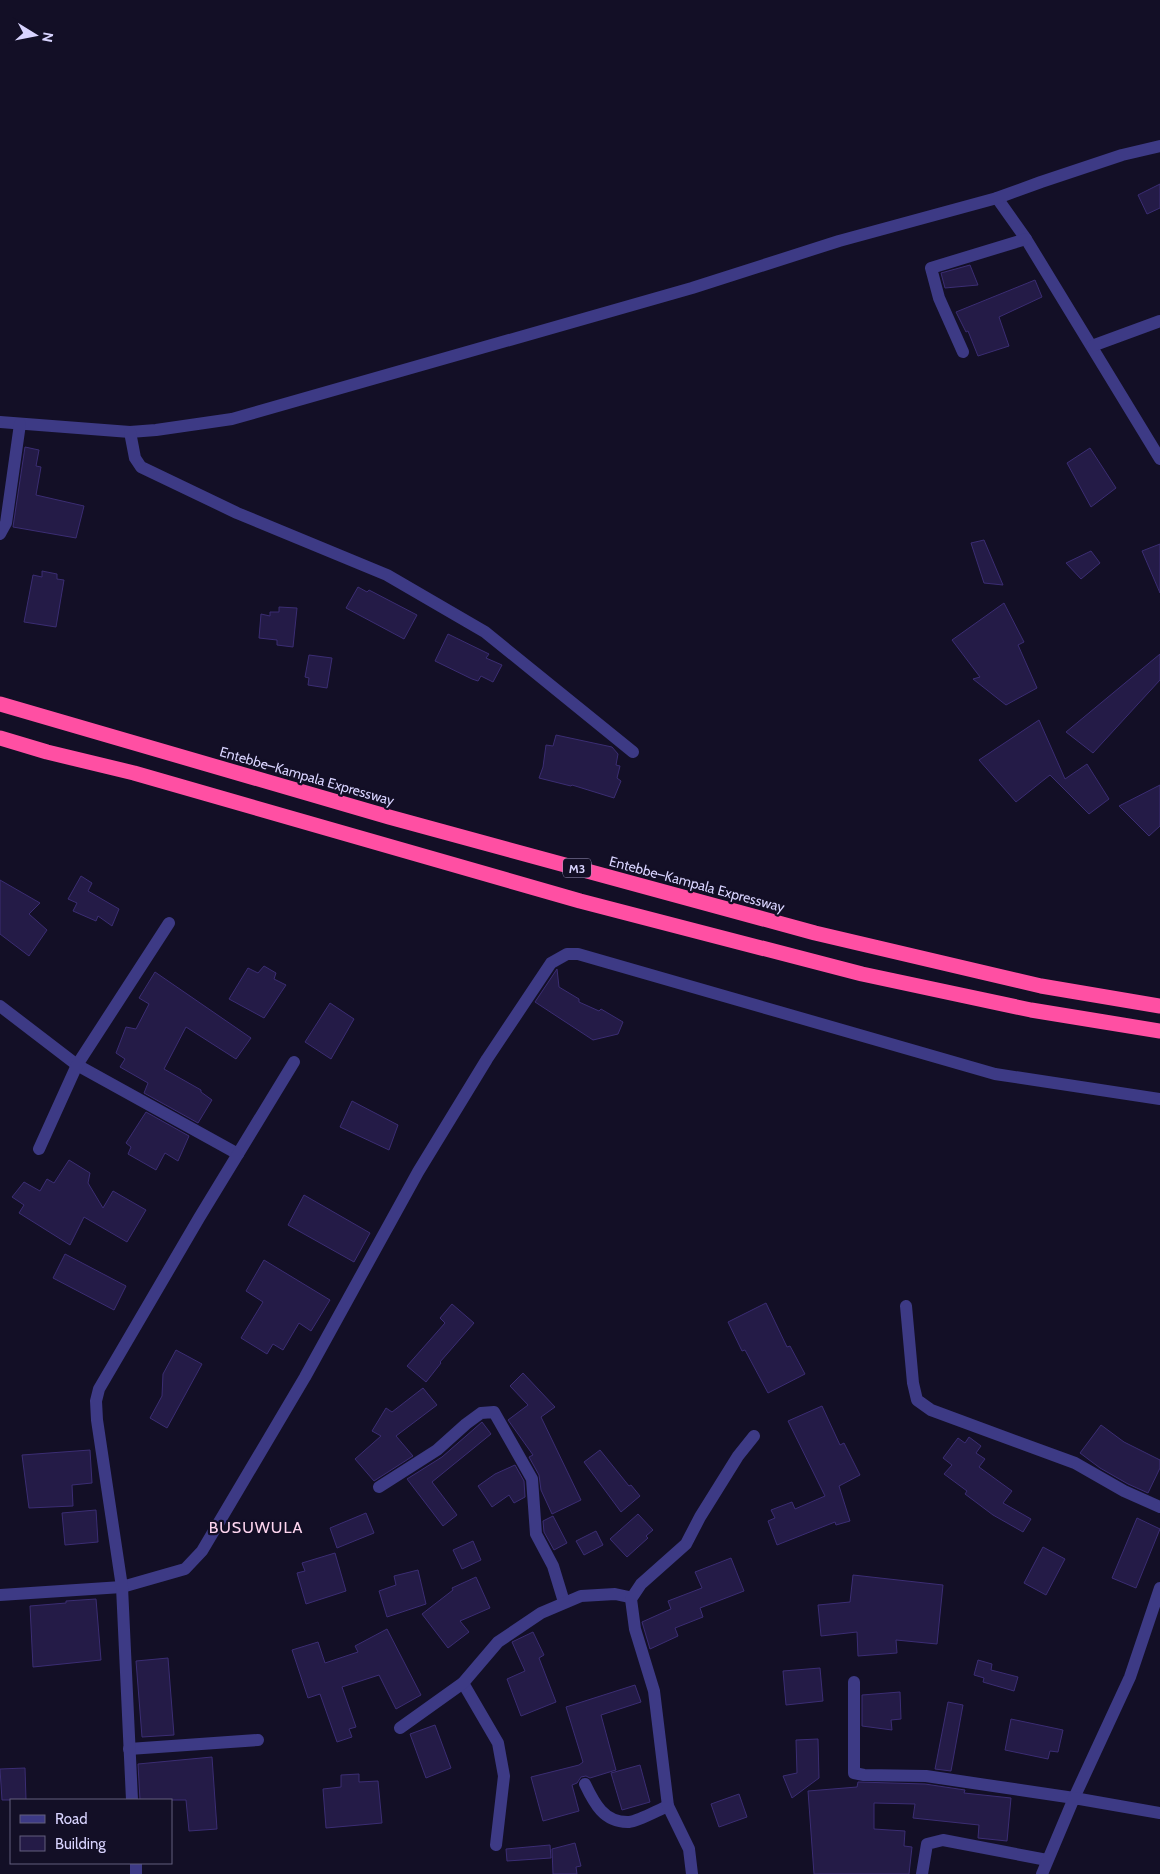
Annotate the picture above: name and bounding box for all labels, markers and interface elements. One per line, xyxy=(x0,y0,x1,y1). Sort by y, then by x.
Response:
north arrow xyxy=(10,10,60,60)
text: N xyxy=(38,31,58,44)
street label: Entebbe–Kampala Expressway xyxy=(218,742,396,810)
street label: Entebbe–Kampala Expressway xyxy=(607,852,787,916)
road number: M3 xyxy=(563,858,591,878)
district label: BUSUWULA xyxy=(209,1518,303,1537)
legend xyxy=(10,1799,172,1864)
text: Road xyxy=(55,1810,88,1828)
text: Building xyxy=(55,1835,106,1853)

